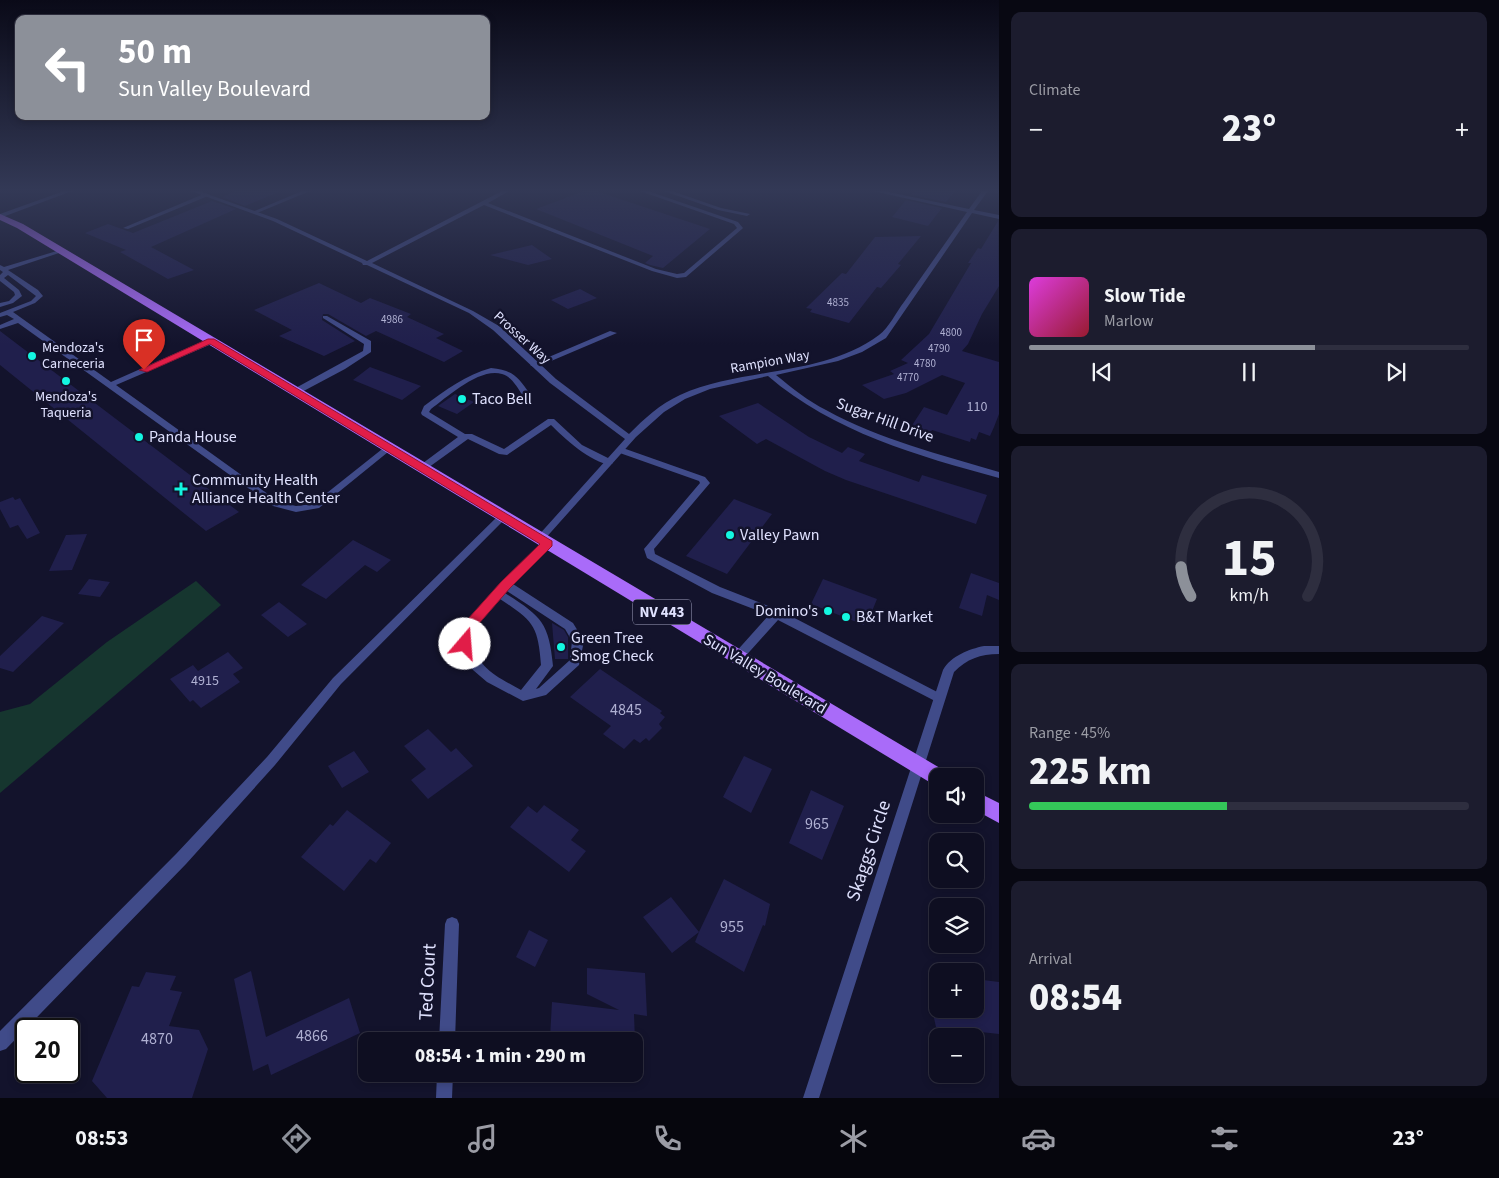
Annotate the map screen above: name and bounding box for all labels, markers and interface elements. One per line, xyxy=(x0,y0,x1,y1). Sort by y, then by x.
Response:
text: 50 m xyxy=(118,27,192,77)
icon: left xyxy=(35,35,100,100)
text: Sun Valley Boulevard xyxy=(118,73,311,105)
text: Climate xyxy=(1029,79,1080,101)
text: 23° xyxy=(1222,102,1276,156)
text: − xyxy=(1029,110,1043,150)
text: + xyxy=(1455,110,1469,150)
text: Slow Tide xyxy=(1104,283,1185,310)
house number: 4835 xyxy=(827,295,849,310)
street label: Prosser Way xyxy=(489,307,555,369)
text: Marlow xyxy=(1104,310,1153,332)
house number: 4986 xyxy=(381,312,403,327)
pin xyxy=(123,319,165,370)
house number: 4800 xyxy=(940,325,962,340)
icon: arrive xyxy=(130,326,158,354)
place label: Mendoza's Carneceria xyxy=(42,338,105,374)
house number: 4790 xyxy=(928,341,950,356)
street label: Rampion Way xyxy=(729,345,812,379)
marker: Mendoza's Carneceria xyxy=(26,350,38,362)
house number: 4780 xyxy=(914,356,936,371)
icon: previous xyxy=(1088,358,1116,386)
icon: pause xyxy=(1235,358,1263,386)
icon: next xyxy=(1382,358,1410,386)
house number: 4770 xyxy=(897,370,919,385)
marker: Mendoza's Taqueria xyxy=(60,375,72,387)
place label: Mendoza's Taqueria xyxy=(35,387,97,423)
place label: Taco Bell xyxy=(472,388,532,410)
street label: Sugar Hill Drive xyxy=(833,392,937,448)
marker: Taco Bell xyxy=(456,393,468,405)
house number: 110 xyxy=(967,397,987,417)
place label: Panda House xyxy=(149,426,237,448)
marker: Panda House xyxy=(133,431,145,443)
place label: Community Health Alliance Health Center xyxy=(192,469,340,509)
marker: Community Health Alliance Health Center xyxy=(174,482,188,496)
text: 15 xyxy=(1222,522,1276,596)
place label: Valley Pawn xyxy=(740,524,820,546)
marker: Valley Pawn xyxy=(724,529,736,541)
text: km/h xyxy=(1229,583,1269,608)
road number: NV 443 xyxy=(633,600,691,624)
place label: Domino's xyxy=(755,600,818,622)
marker: Domino's xyxy=(822,605,834,617)
place label: B&T Market xyxy=(856,606,934,628)
marker: B&T Market xyxy=(840,611,852,623)
position arrow xyxy=(438,617,490,669)
place label: Green Tree Smog Check xyxy=(571,627,654,667)
street label: Sun Valley Boulevard xyxy=(699,628,831,720)
marker: Green Tree Smog Check xyxy=(555,641,567,653)
house number: 4915 xyxy=(191,671,219,691)
house number: 4845 xyxy=(610,699,642,721)
text: Range · 45% xyxy=(1029,722,1110,744)
text: 225 km xyxy=(1029,745,1151,799)
map controls xyxy=(929,768,984,1083)
button: sound xyxy=(929,768,984,823)
street label: Skaggs Circle xyxy=(840,797,898,905)
house number: 965 xyxy=(805,813,829,835)
button: search xyxy=(929,833,984,888)
button: layers xyxy=(929,898,984,953)
house number: 955 xyxy=(720,916,744,938)
street label: Ted Court xyxy=(412,942,444,1021)
text: Arrival xyxy=(1029,948,1072,970)
button: + xyxy=(929,963,984,1018)
text: 08:54 xyxy=(1029,971,1122,1025)
speed limit sign: 20 xyxy=(15,1018,80,1083)
house number: 4866 xyxy=(296,1025,328,1047)
house number: 4870 xyxy=(141,1028,173,1050)
button: − xyxy=(929,1028,984,1083)
text: 08:54 · 1 min · 290 m xyxy=(415,1043,586,1070)
icon: directions xyxy=(279,1121,314,1156)
icon: music xyxy=(465,1121,500,1156)
icon: phone xyxy=(650,1121,685,1156)
icon: climate xyxy=(836,1121,871,1156)
icon: car xyxy=(1021,1121,1056,1156)
icon: filters xyxy=(1207,1121,1242,1156)
text: 08:53 xyxy=(75,1122,128,1154)
text: 23° xyxy=(1392,1122,1424,1154)

